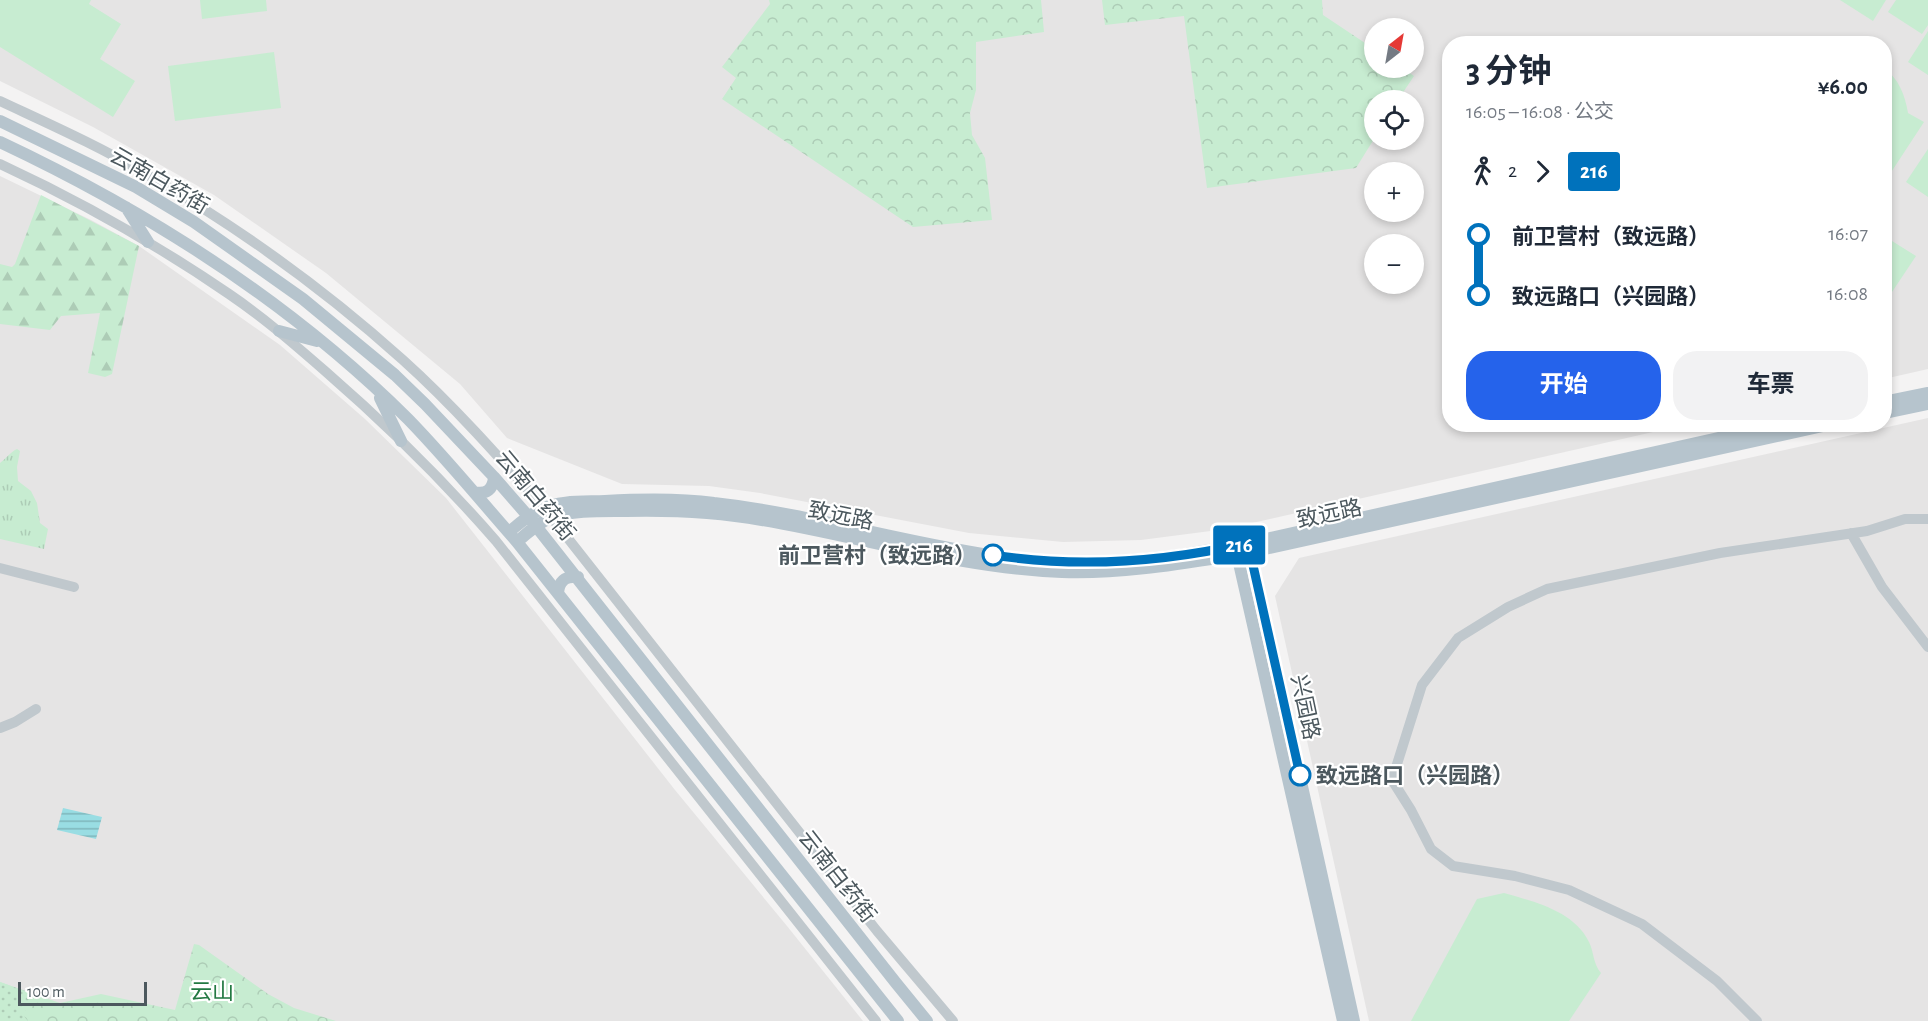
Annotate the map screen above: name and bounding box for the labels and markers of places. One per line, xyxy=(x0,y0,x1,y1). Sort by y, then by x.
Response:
place label: 前卫营村（致远路） xyxy=(778,544,976,567)
marker: 前卫营村（致远路） xyxy=(982,544,1004,566)
marker: 致远路口（兴园路） xyxy=(1289,764,1311,786)
place label: 致远路口（兴园路） xyxy=(1316,764,1514,787)

